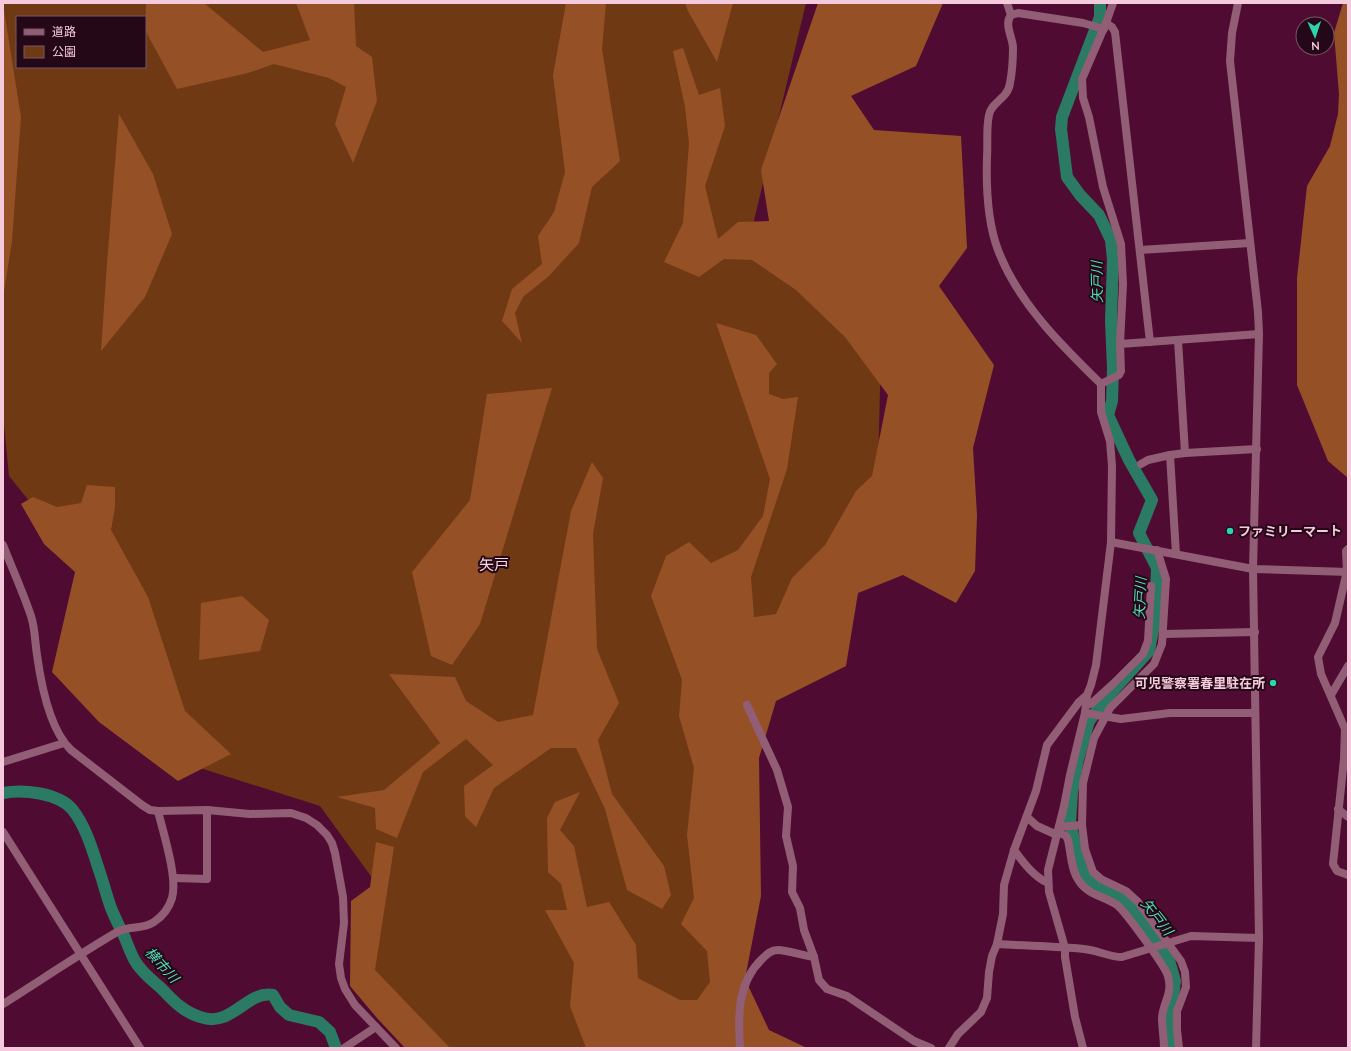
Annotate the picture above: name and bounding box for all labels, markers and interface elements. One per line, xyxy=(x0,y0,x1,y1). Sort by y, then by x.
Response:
legend xyxy=(16,16,146,68)
north arrow xyxy=(1295,16,1335,56)
text: 道路 xyxy=(52,24,76,39)
text: N xyxy=(1311,40,1320,53)
text: 公園 xyxy=(52,44,76,59)
water label: 矢戸川 xyxy=(1088,259,1105,303)
place label: ファミリーマート xyxy=(1238,523,1342,539)
marker: ファミリーマート xyxy=(1225,526,1235,536)
district label: 矢戸 xyxy=(479,555,509,573)
water label: 矢戸川 xyxy=(1130,575,1149,619)
place label: 可児警察署春里駐在所 xyxy=(1135,675,1265,691)
marker: 可児警察署春里駐在所 xyxy=(1268,678,1278,688)
water label: 矢戸川 xyxy=(1138,895,1178,940)
water label: 横市川 xyxy=(142,943,184,987)

